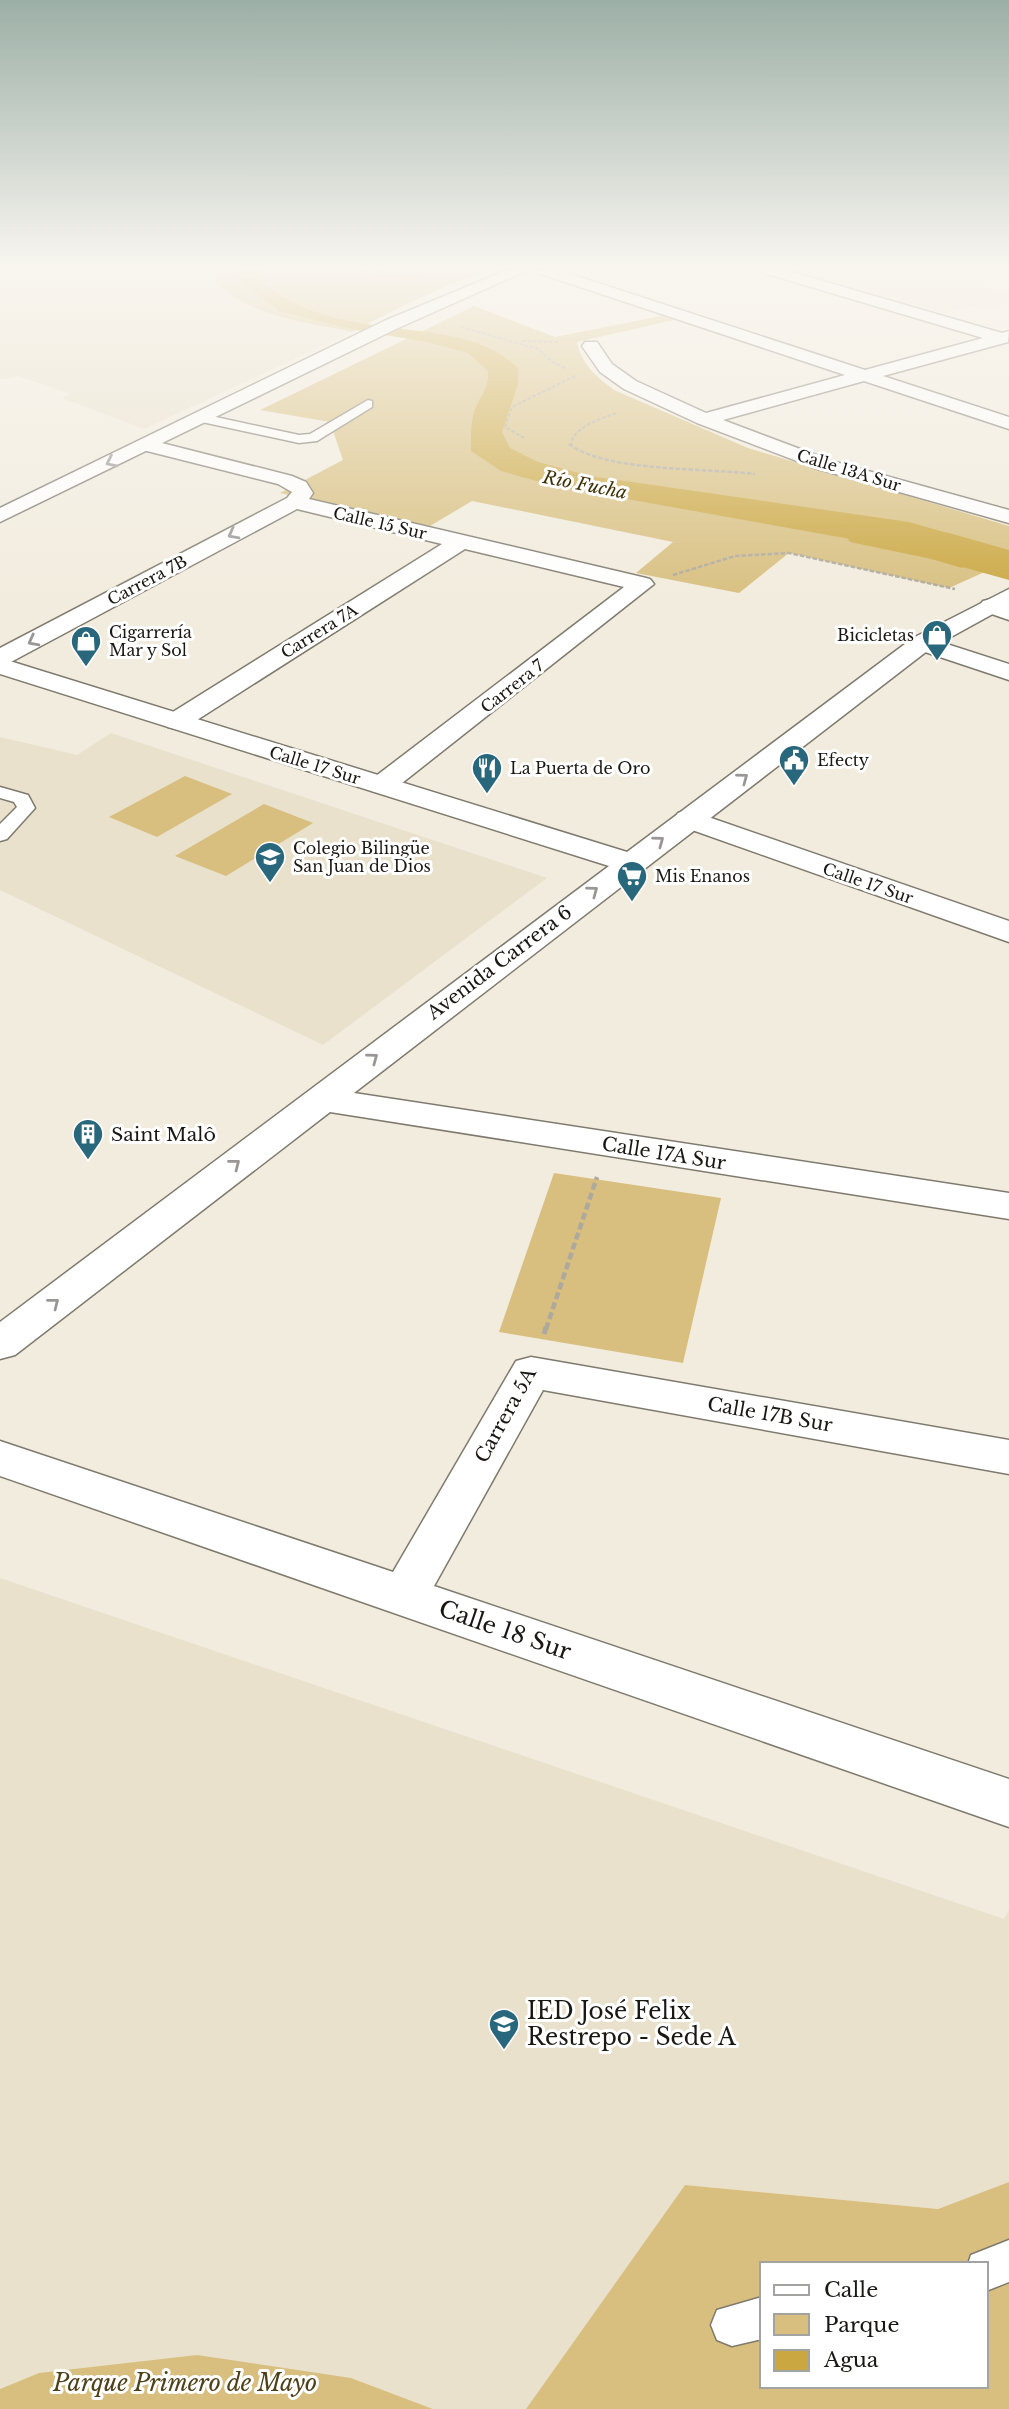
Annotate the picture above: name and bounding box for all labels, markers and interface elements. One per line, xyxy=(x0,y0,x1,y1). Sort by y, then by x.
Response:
street label: Calle 13A Sur xyxy=(795,445,904,495)
one-way arrow xyxy=(106,454,118,468)
water label: Río Fucha xyxy=(540,466,629,504)
street label: Calle 15 Sur xyxy=(331,503,429,544)
one-way arrow xyxy=(228,526,241,539)
street label: Carrera 7B xyxy=(104,551,190,609)
street label: Carrera 7A xyxy=(277,599,362,662)
shop icon: Bicicletas xyxy=(920,618,954,662)
place label: Cigarrería Mar y Sol xyxy=(109,622,192,660)
shop icon: Cigarrería Mar y Sol xyxy=(69,624,103,668)
place label: Bicicletas xyxy=(837,625,914,645)
one-way arrow xyxy=(27,633,40,646)
street label: Carrera 7 xyxy=(476,654,548,717)
street label: Calle 17 Sur xyxy=(267,742,363,788)
public building icon: Efecty xyxy=(777,743,811,787)
place label: Efecty xyxy=(817,750,870,770)
restaurant icon: La Puerta de Oro xyxy=(470,751,504,795)
place label: La Puerta de Oro xyxy=(510,758,650,778)
one-way arrow xyxy=(735,774,747,787)
one-way arrow xyxy=(651,837,664,850)
place label: Colegio Bilingüe San Juan de Dios xyxy=(293,838,431,876)
school or university icon: Colegio Bilingüe San Juan de Dios xyxy=(253,840,287,884)
street label: Calle 17 Sur xyxy=(820,858,916,908)
supermarket icon: Mis Enanos xyxy=(615,859,649,903)
place label: Mis Enanos xyxy=(655,866,750,886)
one-way arrow xyxy=(585,886,598,899)
street label: Avenida Carrera 6 xyxy=(422,900,576,1025)
one-way arrow xyxy=(365,1054,378,1066)
building icon: Saint Malô xyxy=(71,1117,105,1161)
place label: Saint Malô xyxy=(111,1123,216,1146)
street label: Calle 17A Sur xyxy=(600,1132,728,1175)
one-way arrow xyxy=(227,1160,239,1173)
one-way arrow xyxy=(46,1298,59,1311)
street label: Carrera 5A xyxy=(470,1364,541,1467)
street label: Calle 17B Sur xyxy=(706,1392,834,1437)
street label: Calle 18 Sur xyxy=(435,1594,575,1666)
place label: IED José Felix Restrepo - Sede A xyxy=(527,1997,737,2051)
school or university icon: IED José Felix Restrepo - Sede A xyxy=(487,2007,521,2051)
legend xyxy=(760,2262,988,2388)
text: Calle xyxy=(824,2277,878,2303)
text: Parque xyxy=(824,2312,899,2338)
text: Agua xyxy=(823,2347,879,2373)
park label: Parque Primero de Mayo xyxy=(52,2369,317,2397)

